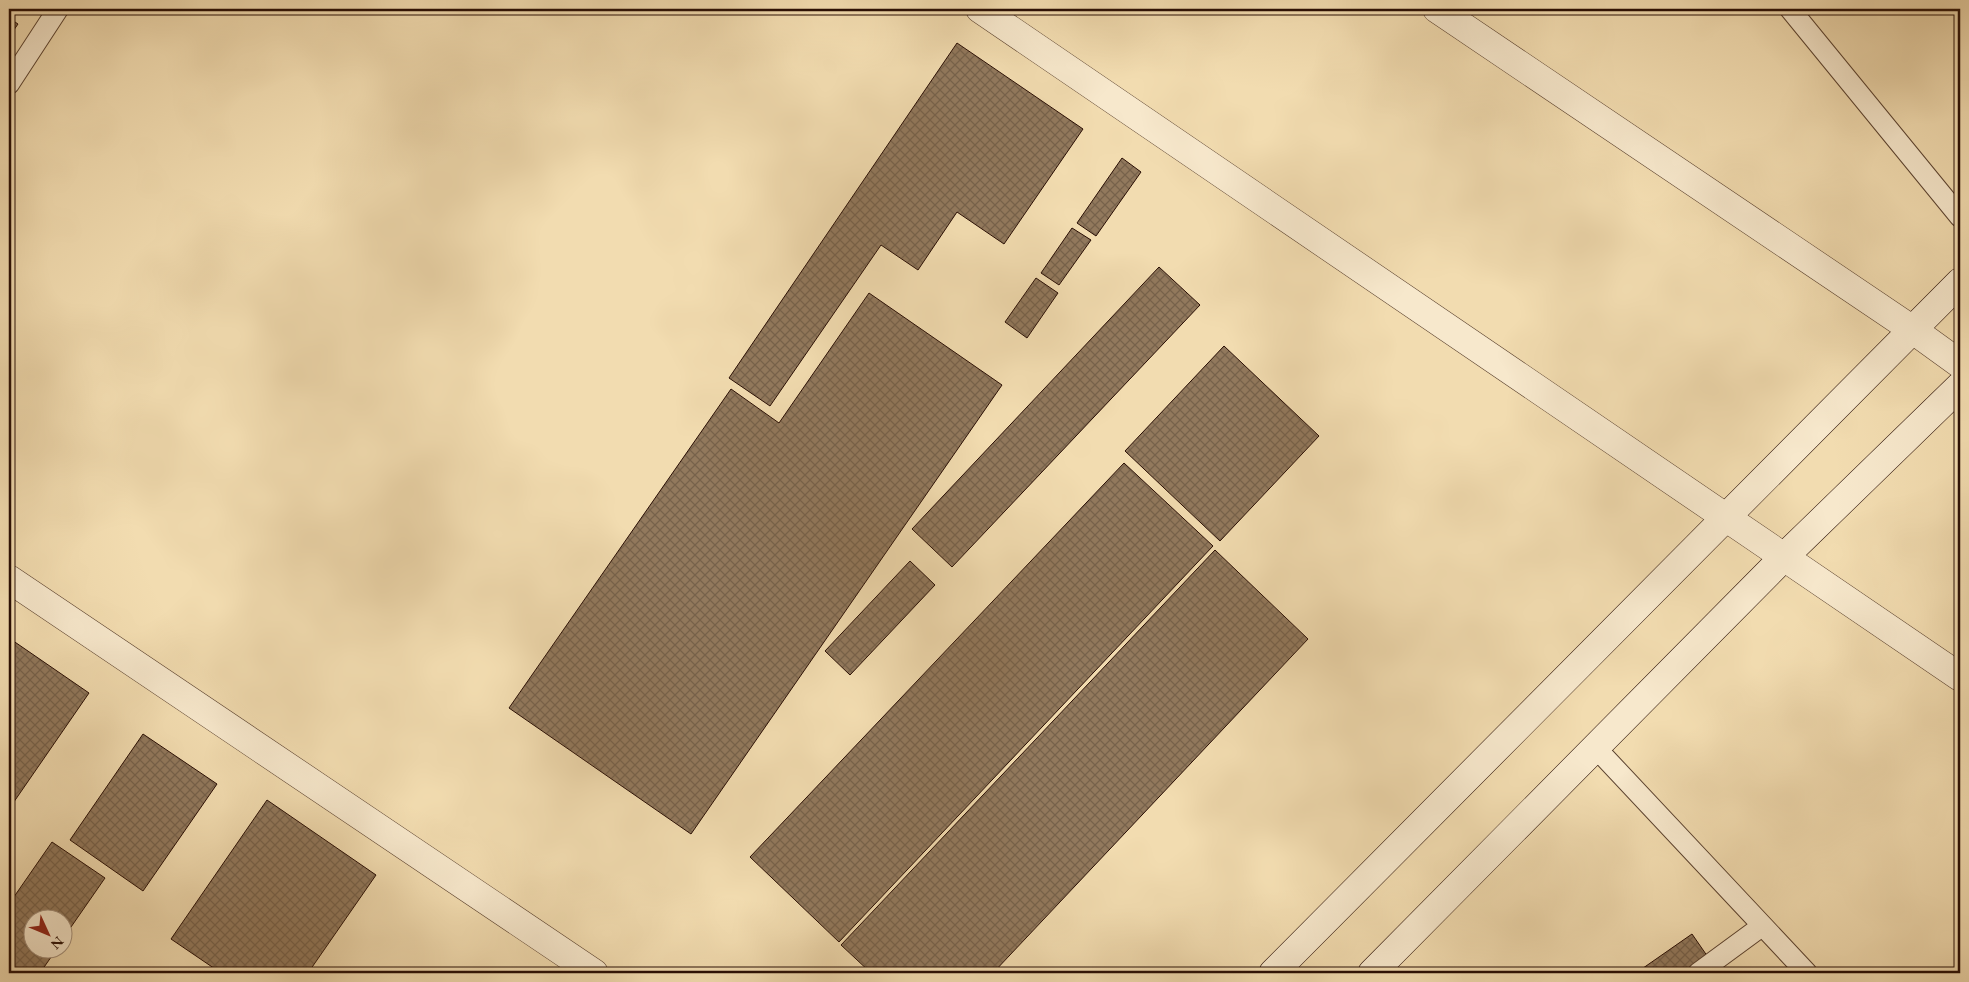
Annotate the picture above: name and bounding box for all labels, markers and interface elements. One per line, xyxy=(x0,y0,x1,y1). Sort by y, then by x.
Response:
north arrow xyxy=(22,910,72,960)
text: N xyxy=(46,933,68,954)

